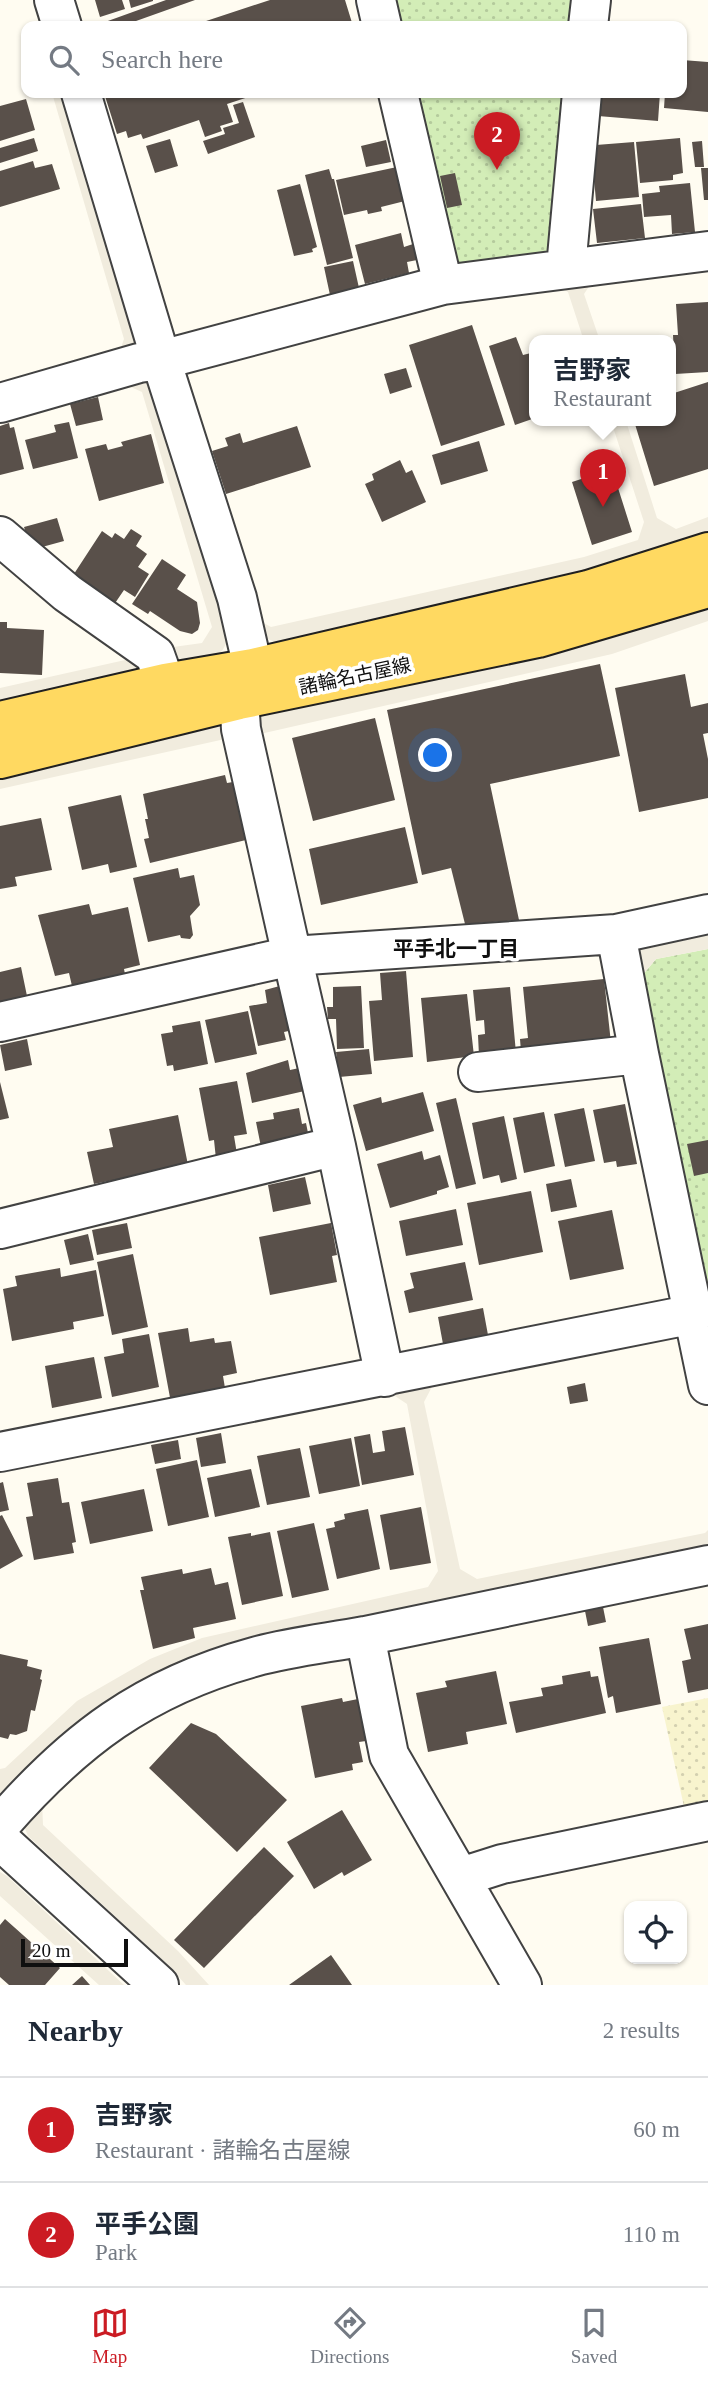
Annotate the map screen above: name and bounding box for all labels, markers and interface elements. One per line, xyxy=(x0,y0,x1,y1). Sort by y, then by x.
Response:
search box xyxy=(21,21,687,98)
icon: search xyxy=(45,41,83,79)
text: Search here xyxy=(101,45,223,74)
pin: 2 xyxy=(474,112,520,170)
popup xyxy=(529,335,676,426)
text: 吉野家 xyxy=(553,356,631,385)
text: Restaurant xyxy=(553,386,652,411)
pin: 1 xyxy=(580,449,626,507)
street label: 諸輪名古屋線 xyxy=(297,654,413,698)
your location xyxy=(418,738,452,772)
district label: 平手北一丁目 xyxy=(393,937,519,961)
map controls xyxy=(624,1901,687,1964)
button: locate xyxy=(624,1901,687,1964)
scale bar xyxy=(21,1936,128,1968)
text: 20 m xyxy=(32,1940,71,1961)
text: Nearby xyxy=(28,2014,123,2047)
text: 2 results xyxy=(603,2018,680,2043)
text: 吉野家 xyxy=(95,2101,173,2130)
text: 1 xyxy=(45,2117,57,2142)
text: 60 m xyxy=(633,2117,680,2142)
text: Restaurant · 諸輪名古屋線 xyxy=(95,2138,351,2163)
text: 平手公園 xyxy=(95,2210,199,2239)
text: 2 xyxy=(45,2222,57,2247)
text: 110 m xyxy=(623,2222,680,2247)
text: Park xyxy=(95,2240,137,2265)
tab: Map xyxy=(91,2304,129,2368)
tab: Directions xyxy=(310,2304,389,2368)
tab: Saved xyxy=(571,2304,617,2368)

